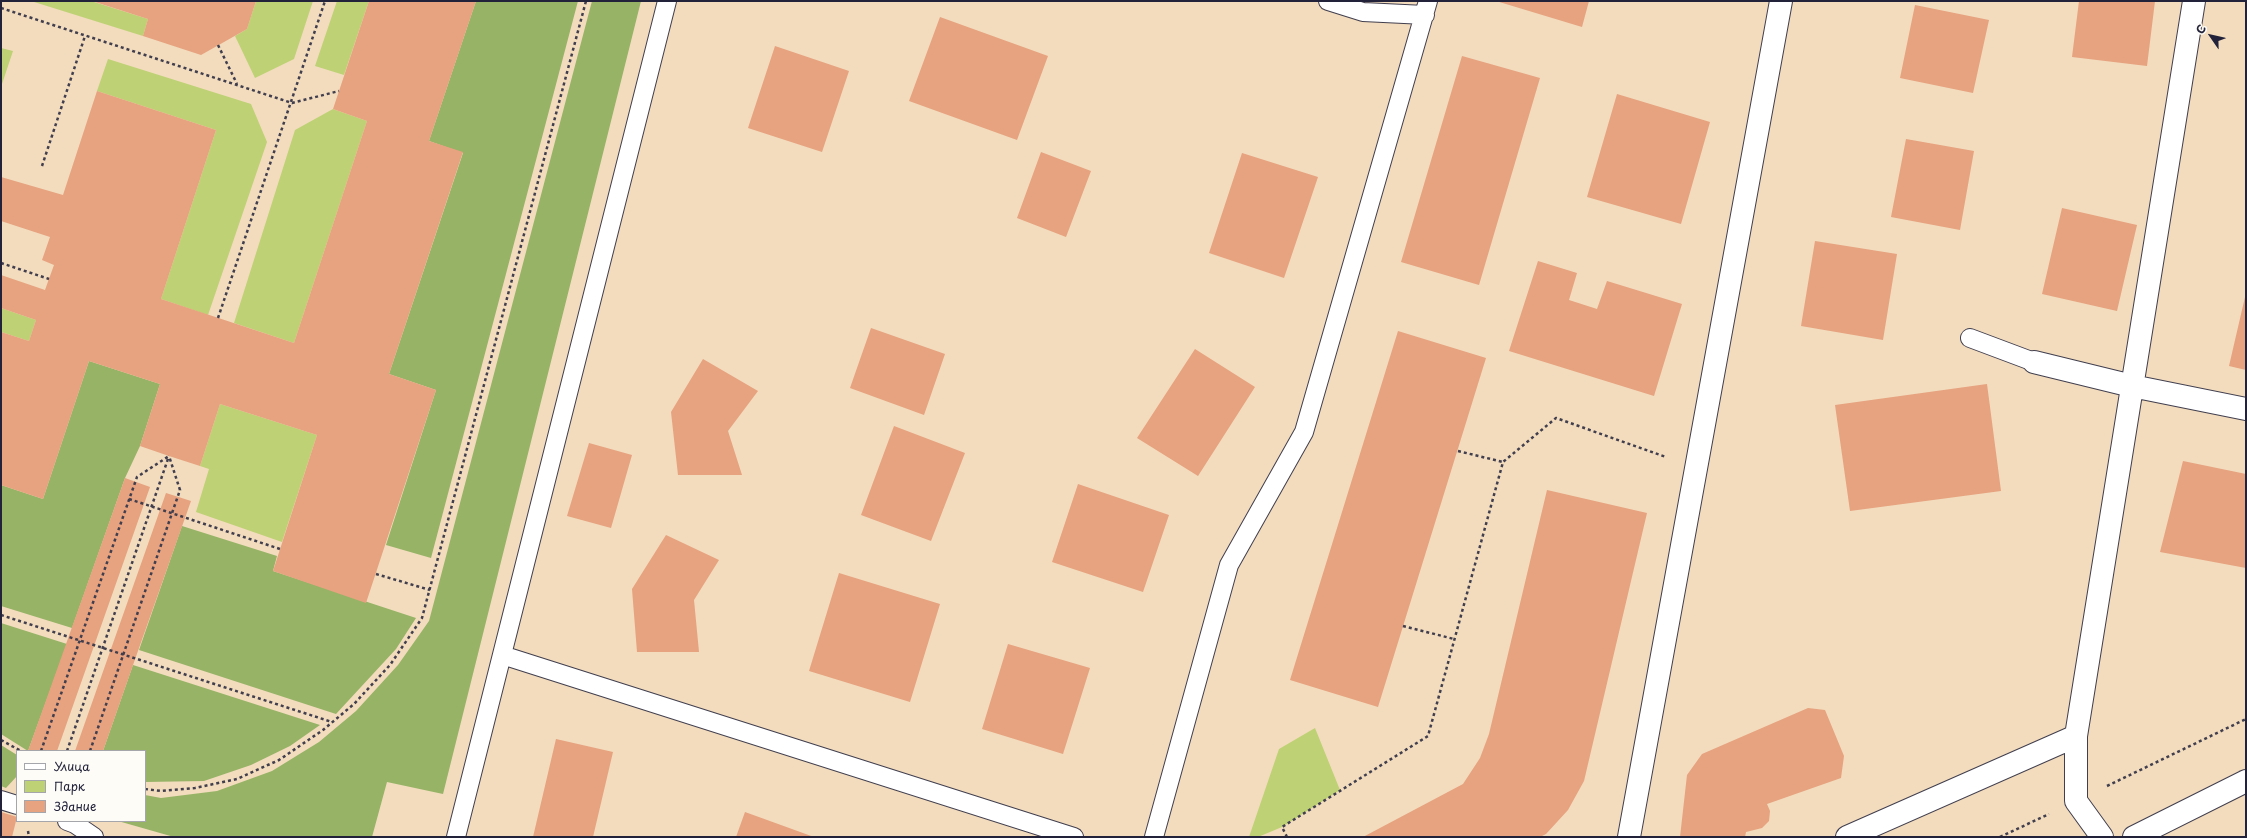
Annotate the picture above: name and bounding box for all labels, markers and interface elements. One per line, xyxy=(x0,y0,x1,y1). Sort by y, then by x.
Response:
north arrow xyxy=(2191,16,2231,56)
text: С xyxy=(2191,21,2210,37)
legend xyxy=(16,750,146,822)
text: Улица xyxy=(54,757,90,775)
text: Парк xyxy=(54,777,85,795)
text: Здание xyxy=(54,797,96,815)

